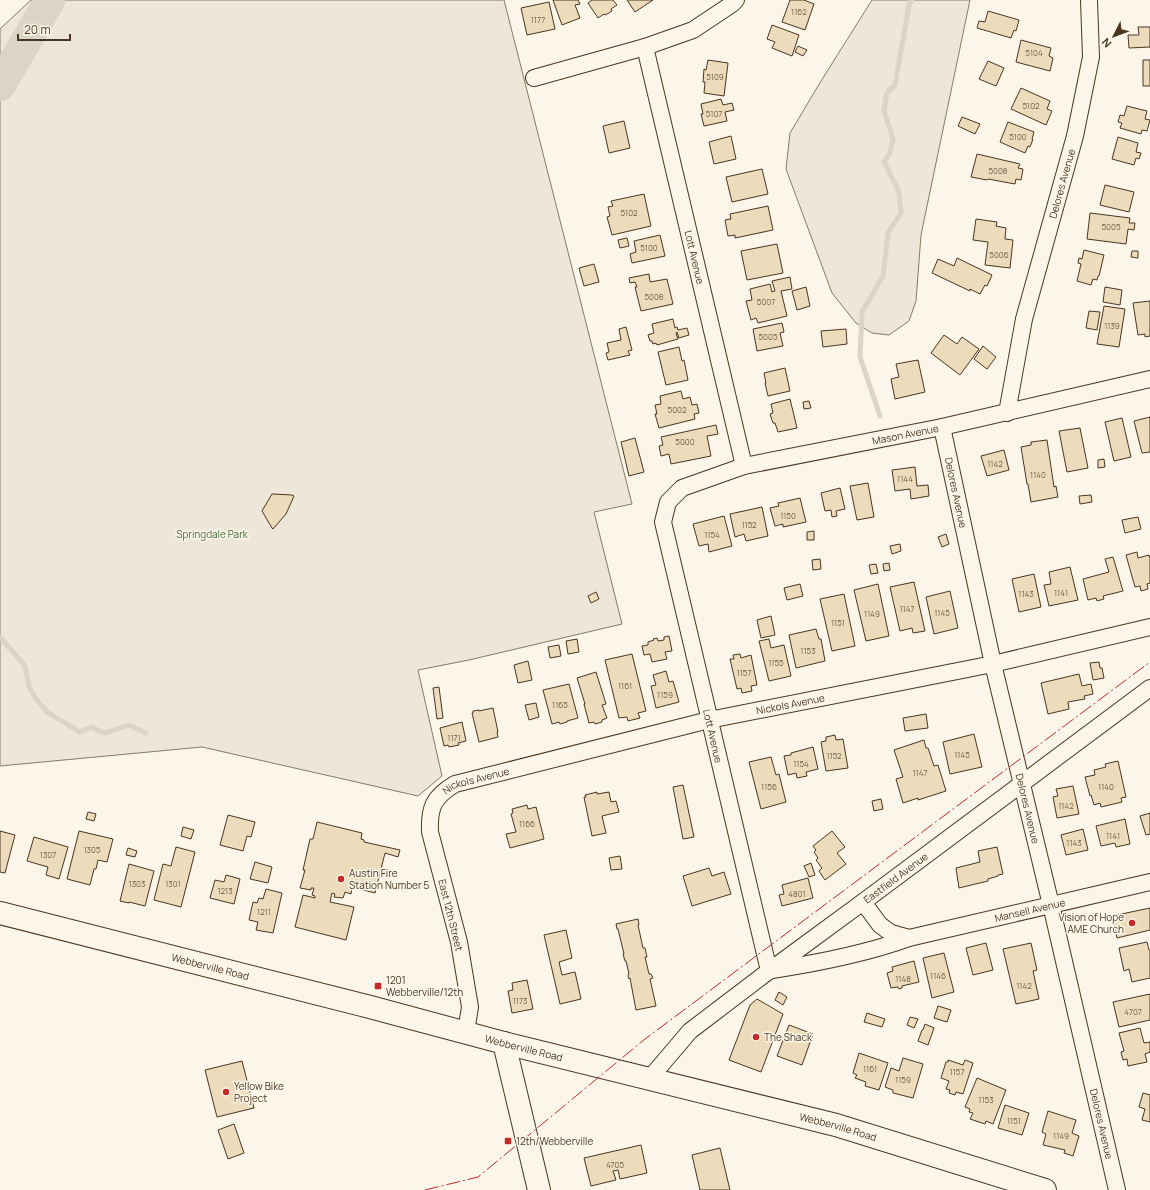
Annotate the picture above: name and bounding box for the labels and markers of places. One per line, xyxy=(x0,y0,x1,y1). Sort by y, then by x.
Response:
place label: Austin Fire Station Number 5 xyxy=(349,866,430,892)
marker: Austin Fire Station Number 5 xyxy=(336,874,346,884)
place label: Vision of Hope AME Church xyxy=(1058,910,1124,936)
marker: Vision of Hope AME Church xyxy=(1127,918,1137,928)
place label: 1201 Webberville/12th xyxy=(386,973,463,999)
marker: 1201 Webberville/12th xyxy=(373,981,383,991)
place label: The Shack xyxy=(764,1030,813,1044)
marker: The Shack xyxy=(751,1032,761,1042)
place label: Yellow Bike Project xyxy=(234,1079,284,1105)
marker: Yellow Bike Project xyxy=(221,1087,231,1097)
place label: 12th/Webberville xyxy=(516,1134,593,1148)
marker: 12th/Webberville xyxy=(503,1136,513,1146)

